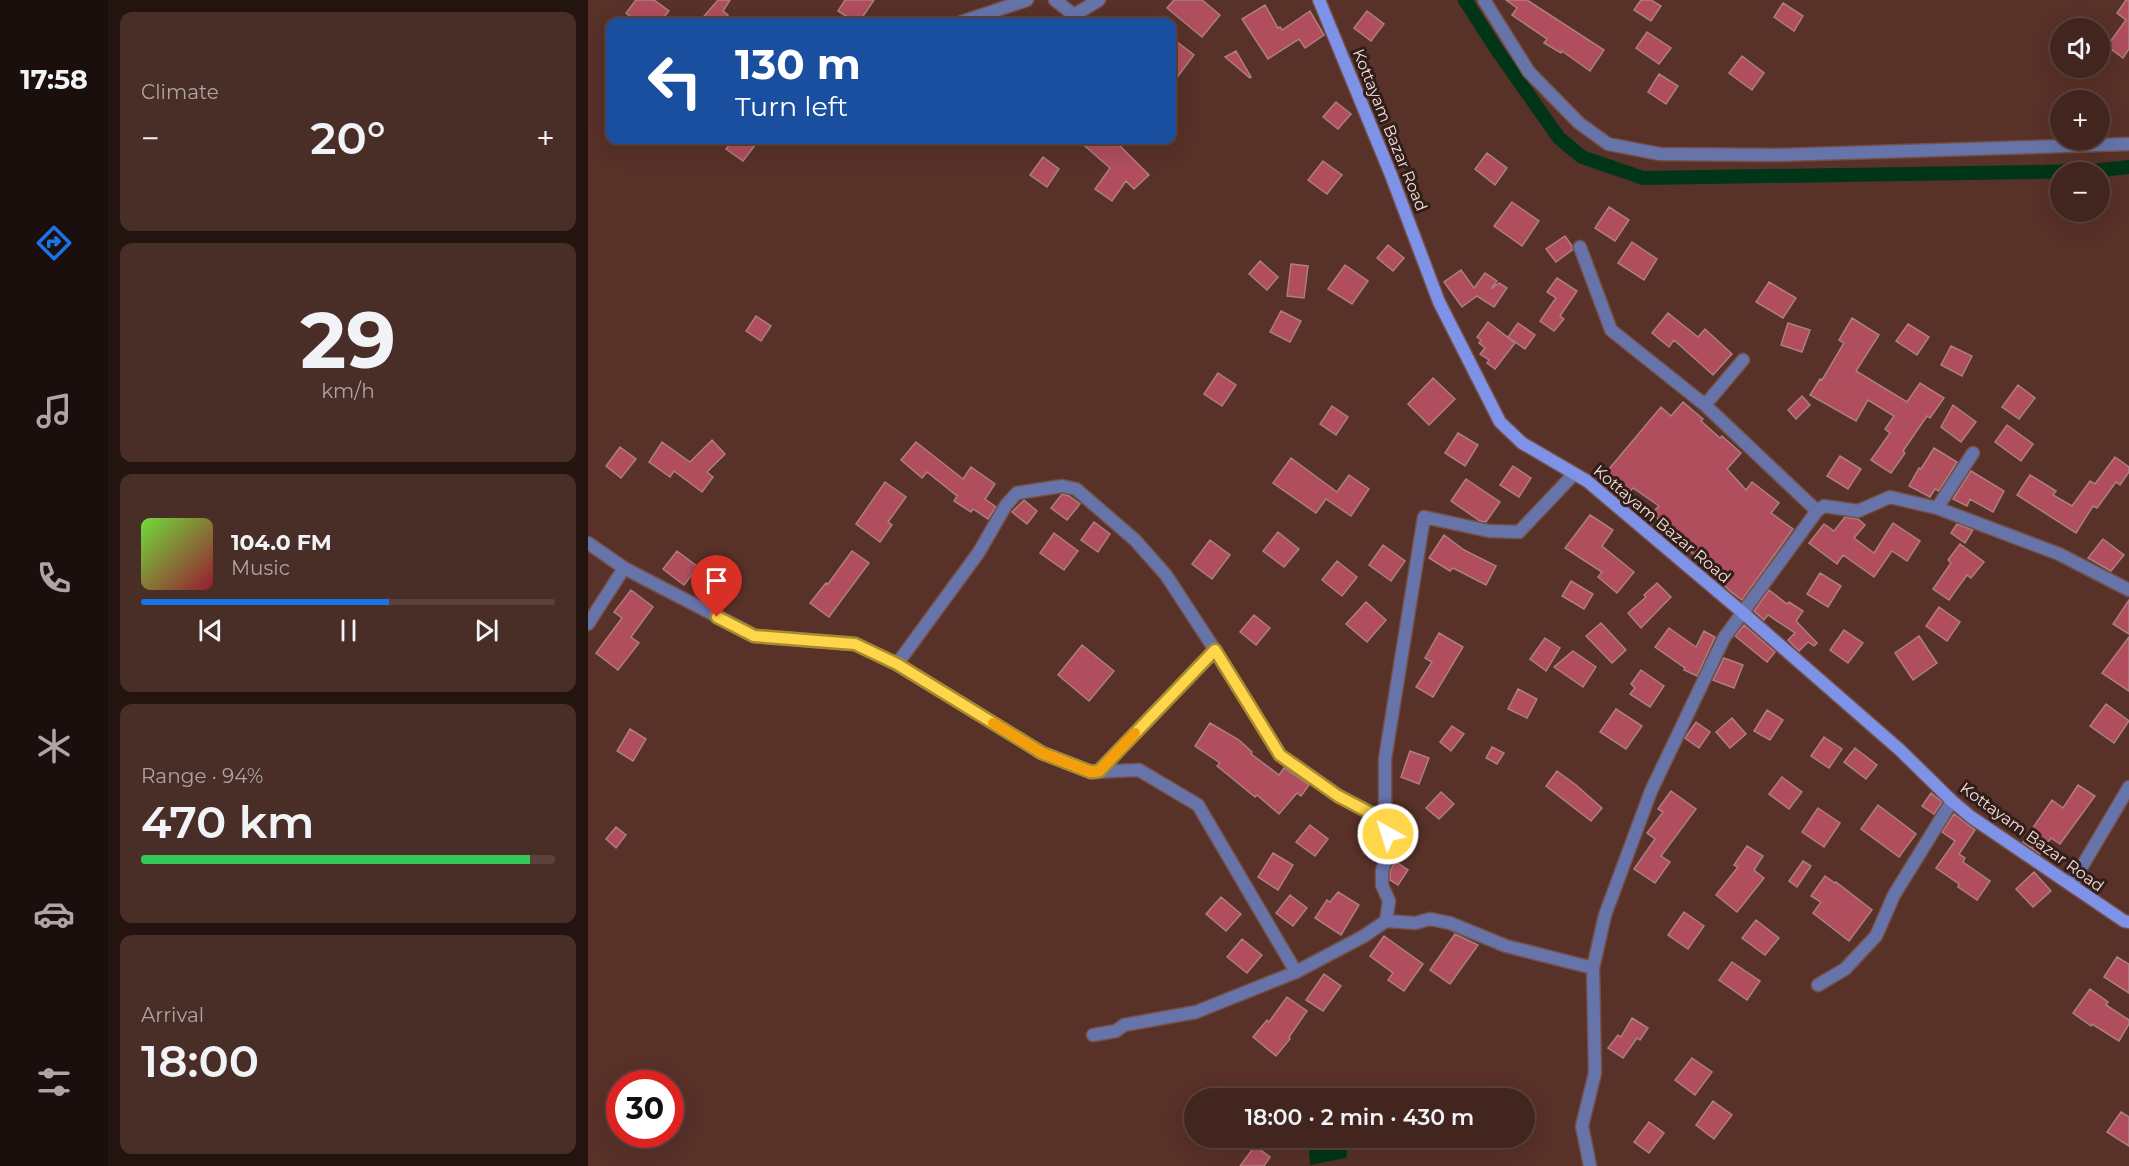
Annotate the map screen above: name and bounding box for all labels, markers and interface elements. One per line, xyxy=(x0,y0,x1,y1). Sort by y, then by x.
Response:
map controls xyxy=(2050,18,2110,222)
button: sound xyxy=(2050,18,2110,78)
text: 130 m xyxy=(735,38,861,90)
icon: left xyxy=(636,42,714,120)
street label: Kottayam Bazar Road xyxy=(1349,46,1431,214)
text: 17:58 xyxy=(20,63,88,96)
text: Climate xyxy=(141,80,219,104)
text: Turn left xyxy=(735,90,848,123)
button: + xyxy=(2050,90,2110,150)
text: 20° xyxy=(310,110,386,165)
text: − xyxy=(141,118,160,158)
text: + xyxy=(536,118,555,158)
button: − xyxy=(2050,162,2110,222)
icon: directions xyxy=(33,222,75,264)
text: 29 xyxy=(300,292,396,388)
text: km/h xyxy=(321,379,375,403)
icon: music xyxy=(33,390,75,432)
street label: Kottayam Bazar Road xyxy=(1590,461,1734,587)
text: 104.0 FM xyxy=(231,529,332,556)
pin xyxy=(691,555,742,617)
text: Music xyxy=(231,556,290,580)
icon: phone xyxy=(33,557,75,599)
icon: arrive xyxy=(700,564,733,597)
icon: previous xyxy=(194,614,227,647)
icon: pause xyxy=(332,614,365,647)
icon: next xyxy=(470,614,503,647)
icon: climate xyxy=(33,725,75,767)
text: Range · 94% xyxy=(141,764,263,788)
street label: Kottayam Bazar Road xyxy=(1956,778,2108,896)
text: 470 km xyxy=(141,794,314,849)
position arrow xyxy=(1356,802,1420,866)
icon: car xyxy=(33,893,75,935)
text: Arrival xyxy=(141,1003,204,1027)
text: 18:00 xyxy=(141,1033,259,1088)
icon: filters xyxy=(33,1061,75,1103)
speed limit sign: 30 xyxy=(606,1070,684,1148)
text: 18:00 · 2 min · 430 m xyxy=(1245,1104,1474,1131)

